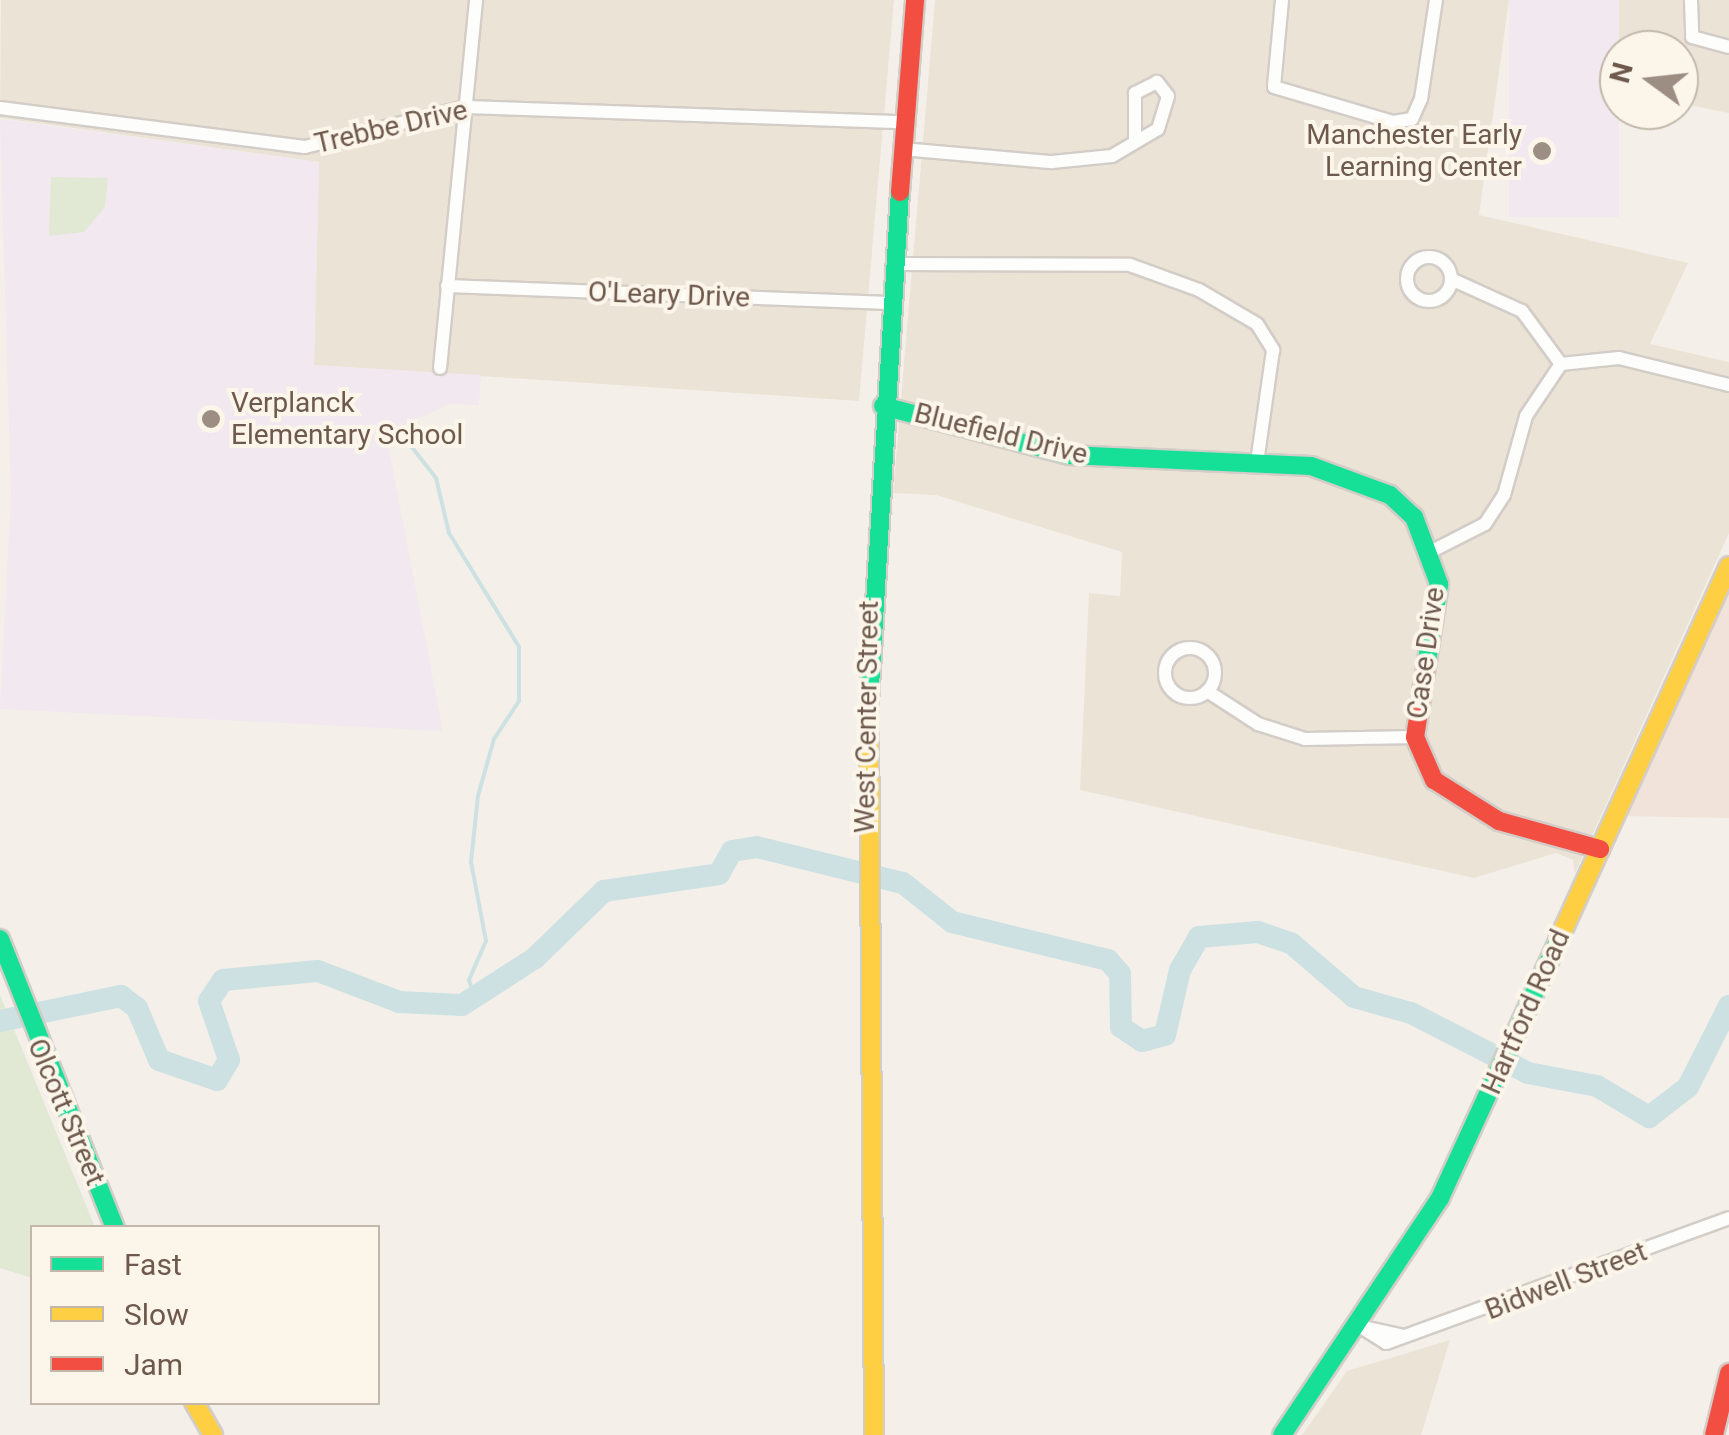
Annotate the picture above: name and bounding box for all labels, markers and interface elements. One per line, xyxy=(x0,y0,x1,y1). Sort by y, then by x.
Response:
north arrow xyxy=(1599,30,1699,130)
text: N xyxy=(1603,59,1640,86)
street label: Trebbe Drive xyxy=(311,93,471,161)
place label: Manchester Early Learning Center xyxy=(1306,118,1522,184)
marker: Manchester Early Learning Center xyxy=(1531,140,1553,162)
street label: O'Leary Drive xyxy=(587,275,751,315)
place label: Verplanck Elementary School xyxy=(231,386,463,452)
street label: Bluefield Drive xyxy=(911,396,1091,472)
marker: Verplanck Elementary School xyxy=(200,408,222,430)
street label: Case Drive xyxy=(1400,585,1452,721)
street label: West Center Street xyxy=(848,600,886,834)
street label: Hartford Road xyxy=(1475,925,1577,1099)
street label: Olcott Street xyxy=(20,1034,112,1190)
legend xyxy=(30,1225,380,1405)
street label: Bidwell Street xyxy=(1480,1235,1652,1327)
text: Fast xyxy=(124,1247,182,1282)
text: Slow xyxy=(124,1297,189,1332)
text: Jam xyxy=(124,1347,183,1382)

